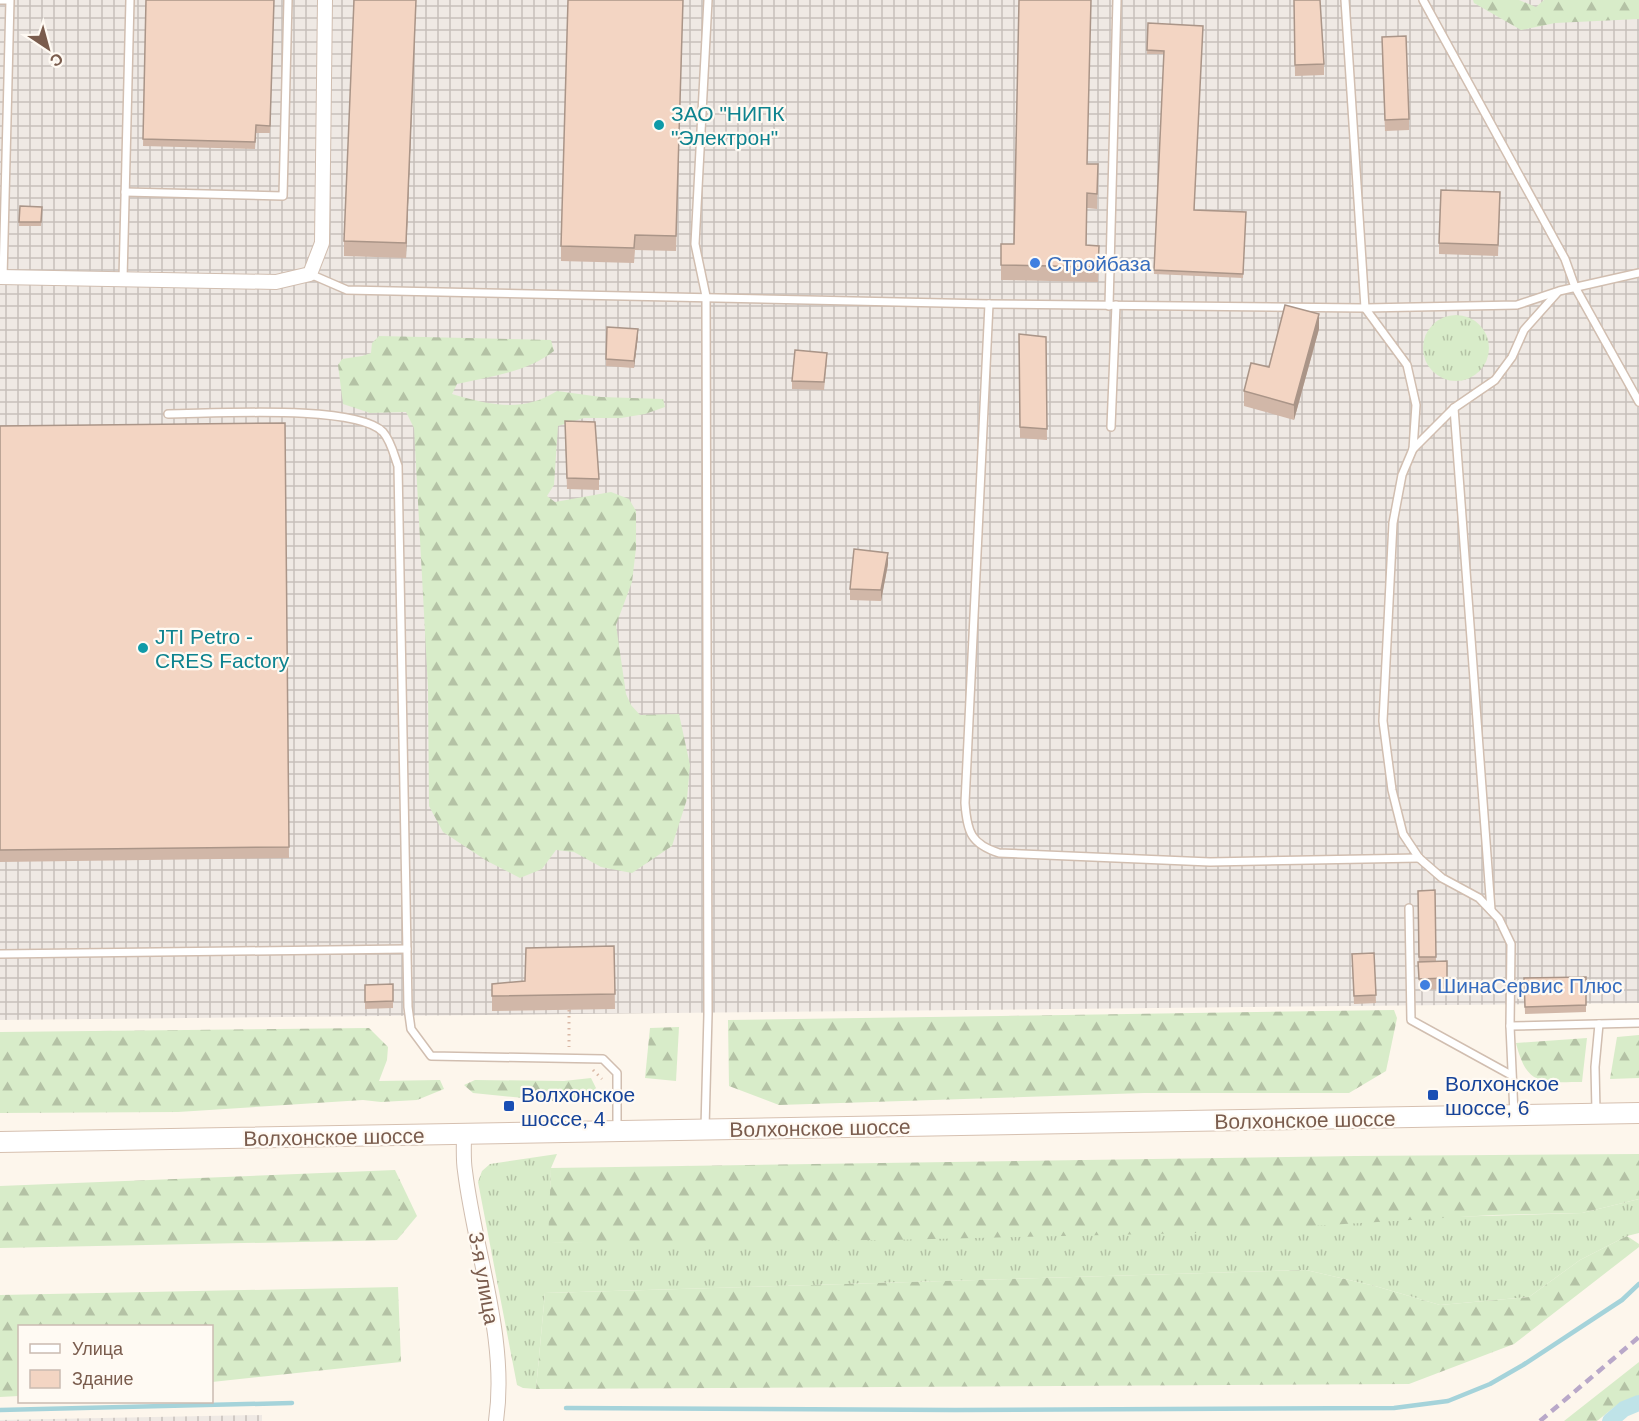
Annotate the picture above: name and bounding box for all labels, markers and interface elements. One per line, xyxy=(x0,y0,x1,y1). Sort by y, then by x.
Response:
north arrow xyxy=(18,18,78,78)
text: С xyxy=(46,49,66,70)
place label: ЗАО "НИПК "Электрон" xyxy=(671,102,785,149)
marker: ЗАО "НИПК "Электрон" xyxy=(652,118,666,132)
place label: Стройбаза xyxy=(1047,252,1151,275)
marker: Стройбаза xyxy=(1028,256,1042,270)
place label: JTI Petro - CRES Factory xyxy=(155,625,290,672)
marker: JTI Petro - CRES Factory xyxy=(136,641,150,655)
place label: ШинаСервис Плюс xyxy=(1437,974,1623,997)
marker: ШинаСервис Плюс xyxy=(1418,978,1432,992)
place label: Волхонское шоссе, 6 xyxy=(1445,1072,1559,1119)
place label: Волхонское шоссе, 4 xyxy=(521,1083,635,1130)
marker: Волхонское шоссе, 6 xyxy=(1426,1088,1440,1102)
marker: Волхонское шоссе, 4 xyxy=(502,1099,516,1113)
street label: Волхонское шоссе xyxy=(1214,1107,1396,1133)
street label: Волхонское шоссе xyxy=(729,1115,911,1141)
street label: Волхонское шоссе xyxy=(243,1124,425,1150)
street label: 3-я улица xyxy=(465,1230,504,1326)
legend xyxy=(18,1325,213,1403)
text: Улица xyxy=(72,1339,124,1359)
text: Здание xyxy=(72,1369,133,1389)

